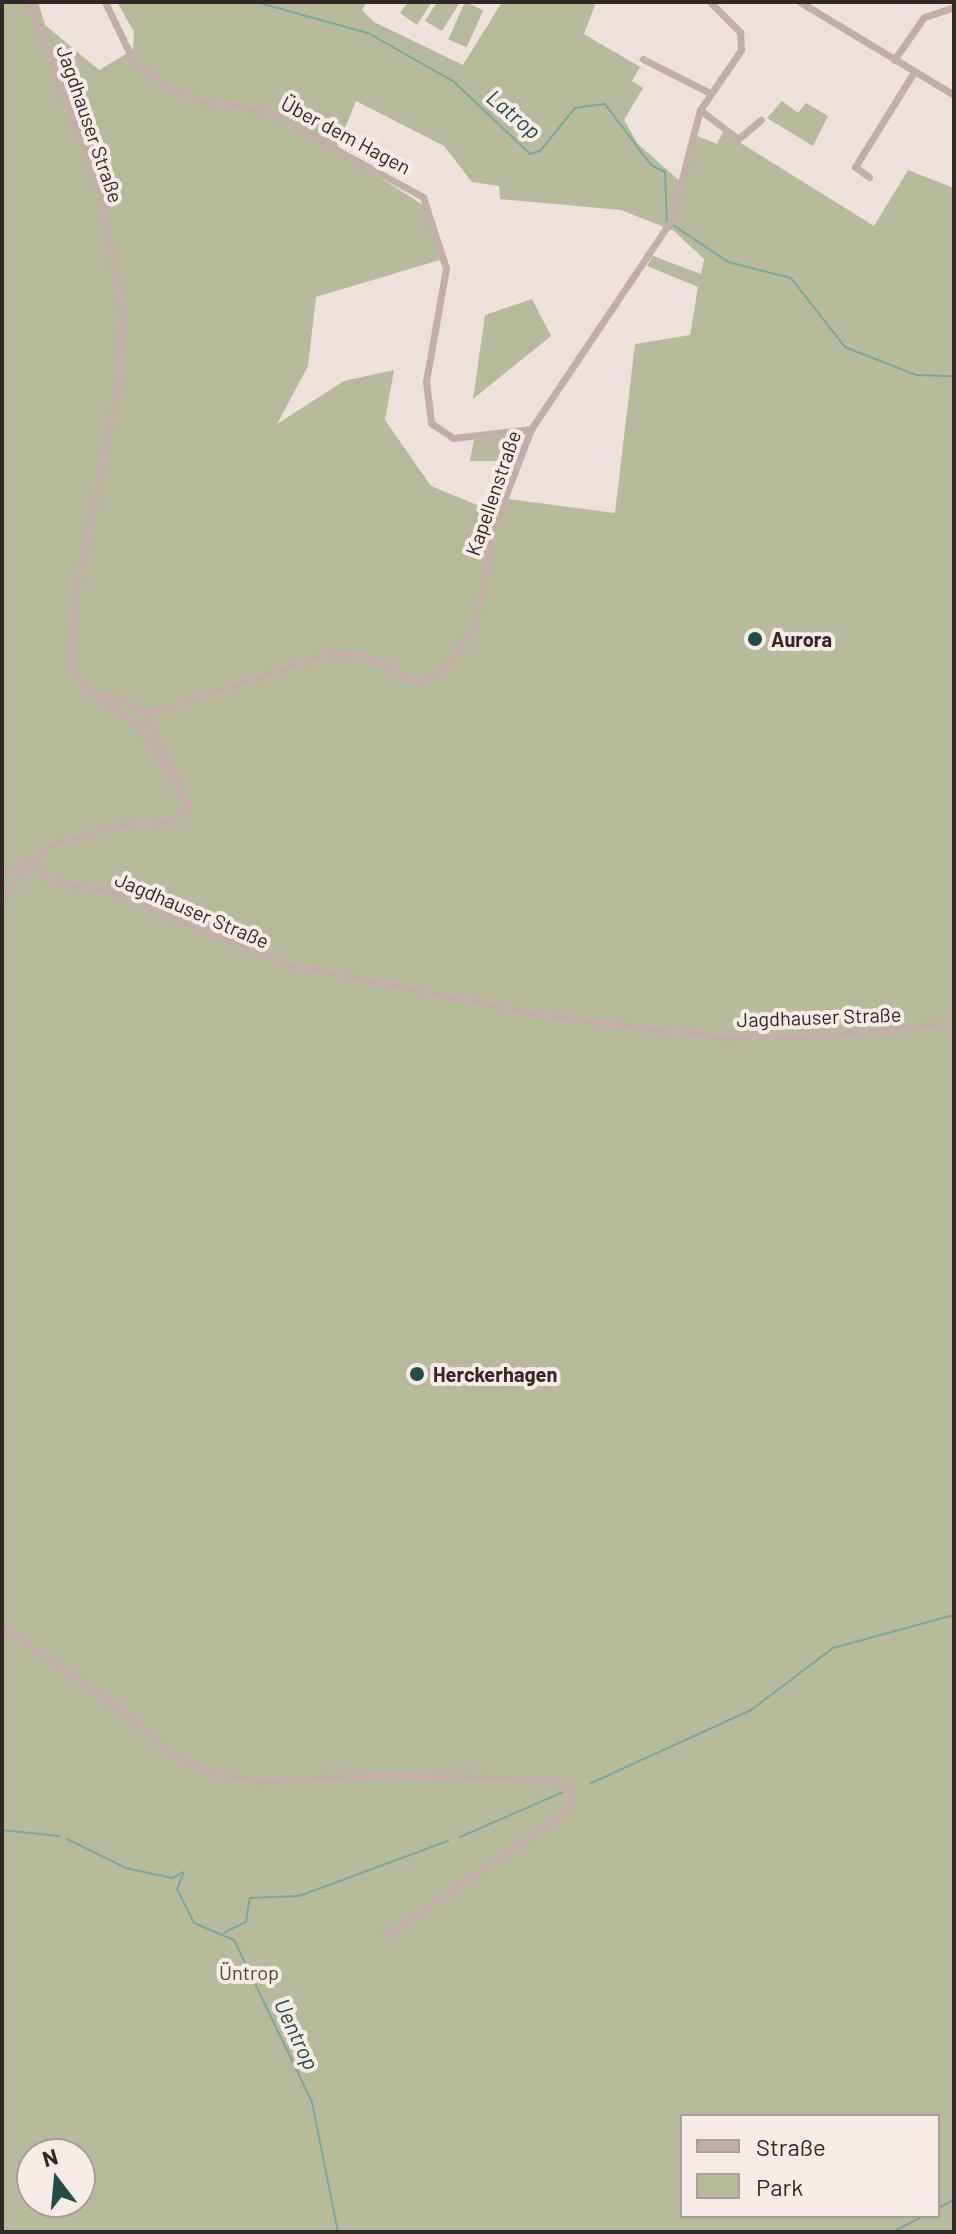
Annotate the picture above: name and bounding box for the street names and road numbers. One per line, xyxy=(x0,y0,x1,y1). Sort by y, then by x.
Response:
street label: Jagdhauser Straße xyxy=(52,42,128,206)
street label: Über dem Hagen xyxy=(277,91,415,179)
street label: Kapellenstraße xyxy=(460,427,526,559)
street label: Jagdhauser Straße xyxy=(111,867,273,953)
street label: Jagdhauser Straße xyxy=(736,1002,902,1032)

